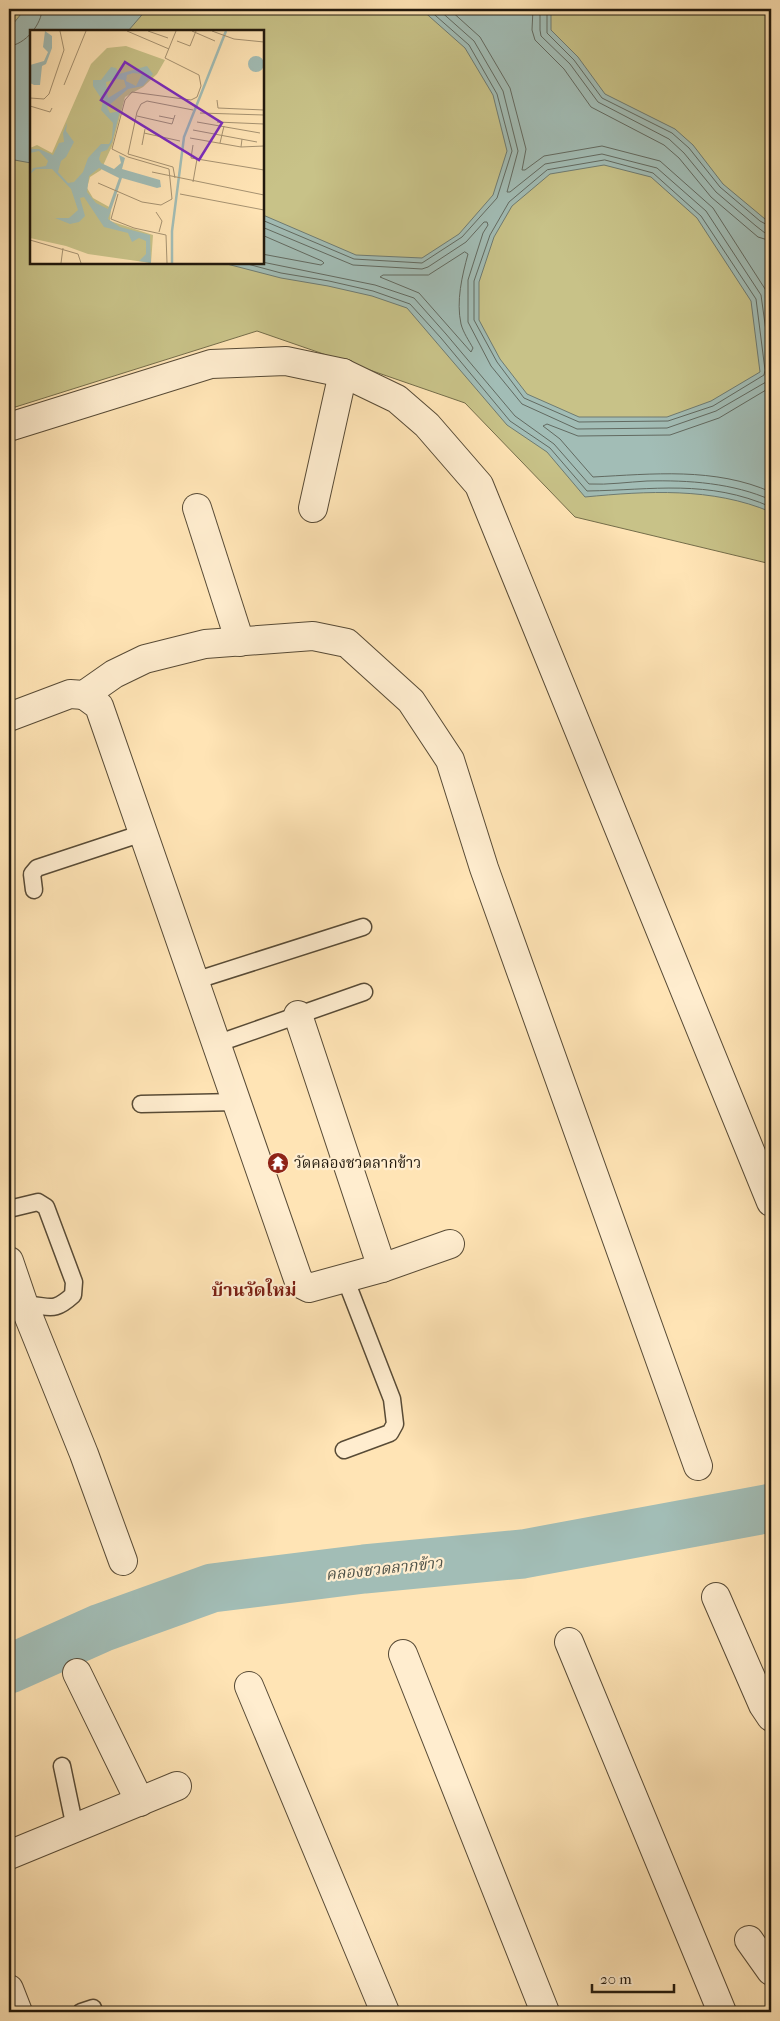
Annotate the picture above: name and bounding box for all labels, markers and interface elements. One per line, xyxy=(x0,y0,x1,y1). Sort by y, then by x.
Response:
inset map xyxy=(30,30,264,264)
temple icon: วัดคลองชวดลากข้าว xyxy=(266,1151,290,1175)
place label: วัดคลองชวดลากข้าว xyxy=(294,1154,421,1172)
district label: บ้านวัดใหม่ xyxy=(212,1278,296,1301)
water label: คลองชวดลากข้าว xyxy=(325,1553,444,1584)
scale bar xyxy=(592,1961,675,1993)
text: 20 m xyxy=(600,1970,632,1988)

